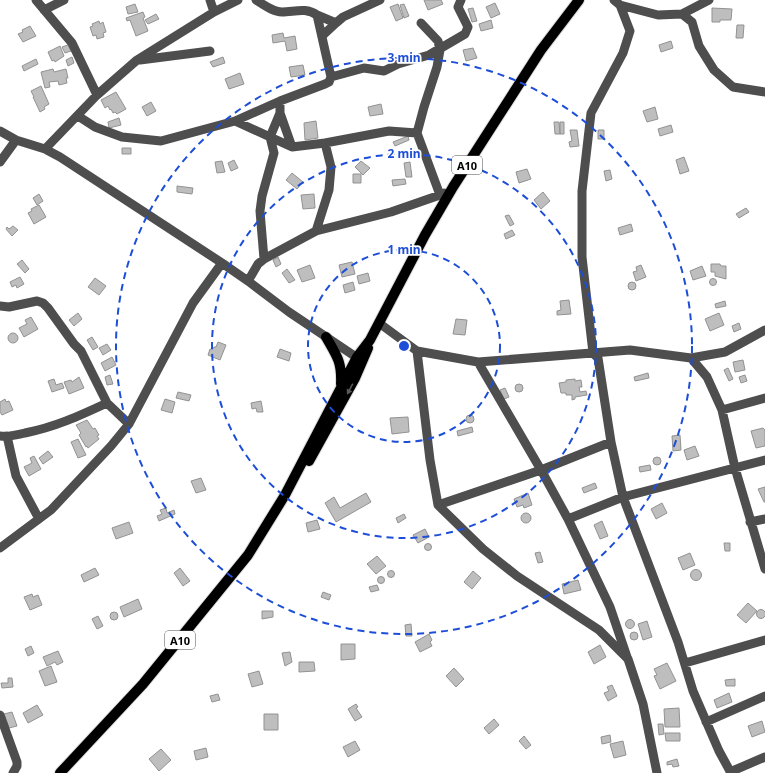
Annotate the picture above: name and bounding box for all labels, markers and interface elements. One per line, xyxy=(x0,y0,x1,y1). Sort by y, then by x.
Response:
text: 3 min xyxy=(387,49,421,66)
text: 2 min xyxy=(387,145,421,162)
road number: A10 xyxy=(452,156,482,174)
text: 1 min xyxy=(387,241,421,258)
centre of rings xyxy=(397,339,411,353)
one-way arrow xyxy=(346,383,353,395)
road number: A10 xyxy=(165,631,195,649)

